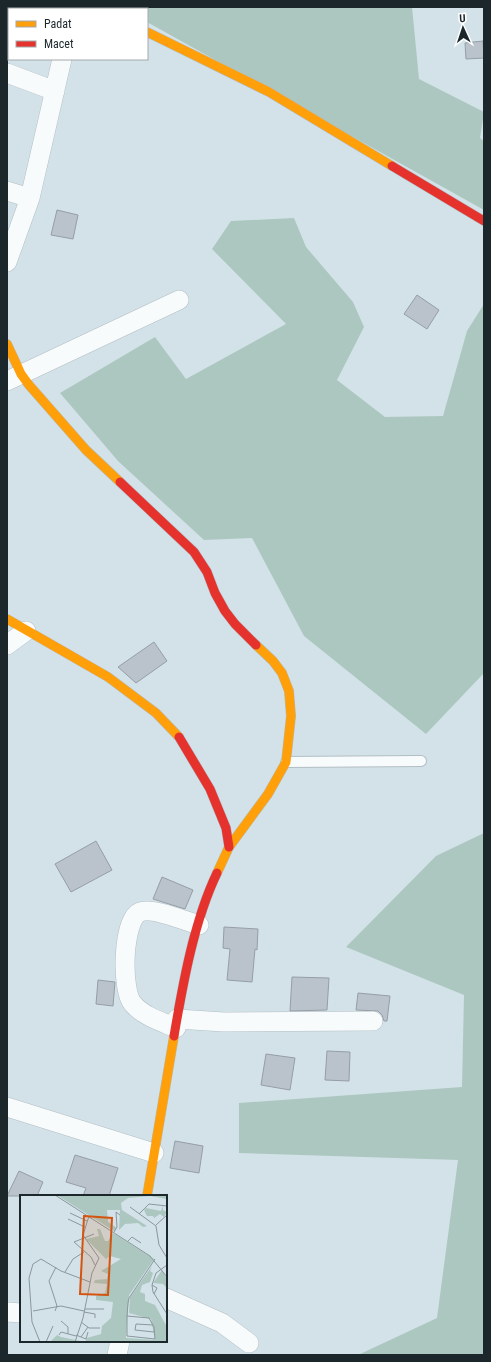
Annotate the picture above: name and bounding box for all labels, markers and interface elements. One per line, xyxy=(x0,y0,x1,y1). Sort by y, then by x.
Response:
legend xyxy=(8,8,148,60)
north arrow xyxy=(443,8,483,48)
text: U xyxy=(459,12,466,25)
text: Padat xyxy=(44,17,72,31)
text: Macet xyxy=(44,37,74,51)
inset map xyxy=(20,1195,167,1342)

